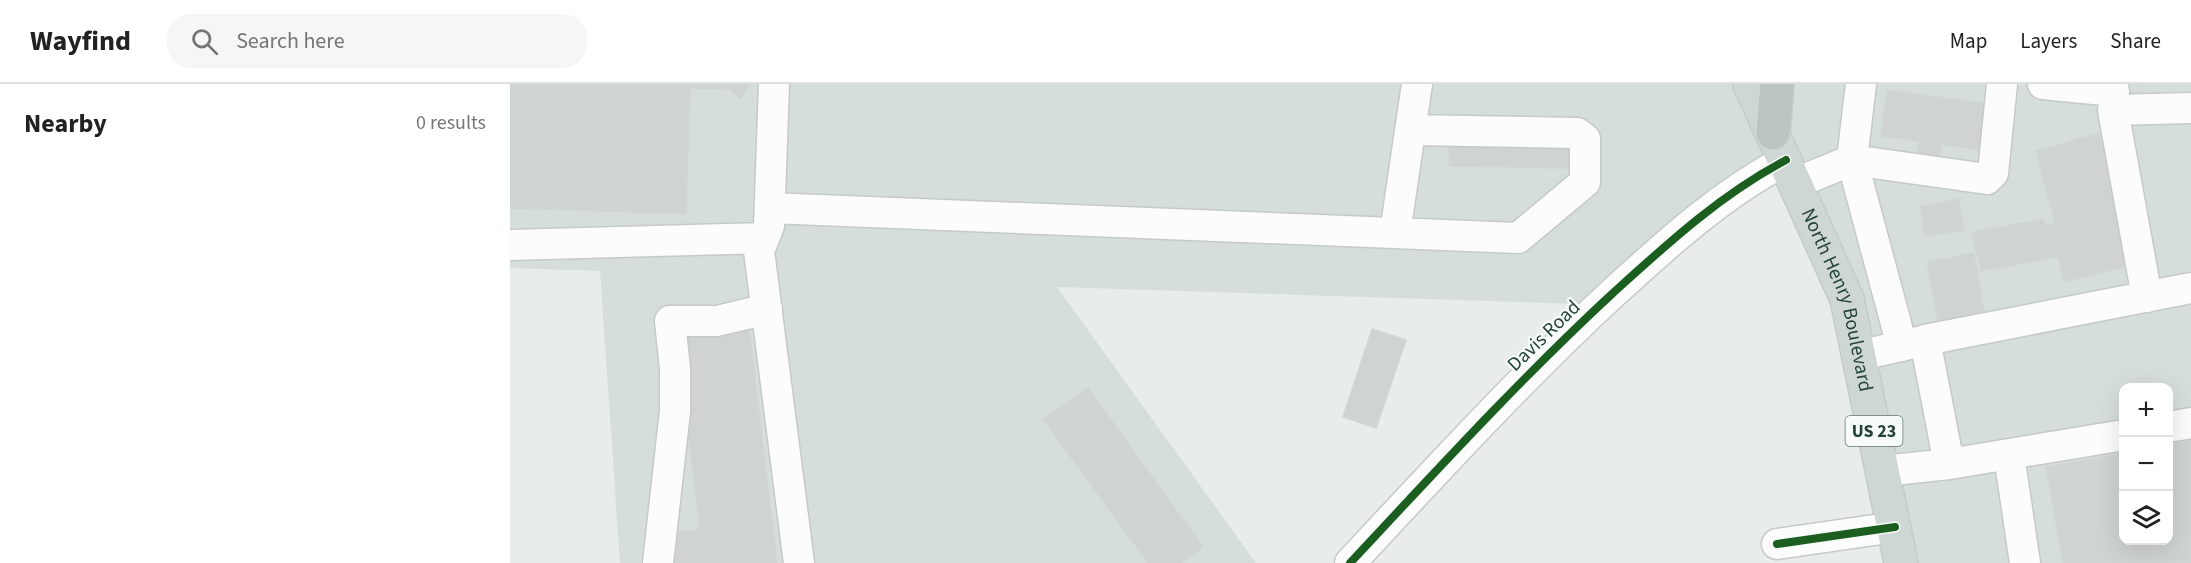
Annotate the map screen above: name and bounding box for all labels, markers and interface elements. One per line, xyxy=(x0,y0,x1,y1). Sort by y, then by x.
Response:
search box xyxy=(167,14,587,68)
text: Wayfind xyxy=(30,21,131,61)
icon: search xyxy=(188,25,221,58)
text: Search here xyxy=(236,25,345,57)
text: Map xyxy=(1950,26,1987,56)
text: Layers xyxy=(2020,26,2077,56)
text: Share xyxy=(2110,26,2161,56)
text: Nearby xyxy=(24,105,107,142)
text: 0 results xyxy=(416,109,486,137)
street label: North Henry Boulevard xyxy=(1794,204,1880,394)
street label: Davis Road xyxy=(1501,294,1587,378)
map controls xyxy=(2119,383,2173,545)
button: + xyxy=(2119,383,2173,437)
road number: US 23 xyxy=(1846,416,1902,446)
button: − xyxy=(2119,437,2173,491)
button: layers xyxy=(2119,491,2173,545)

